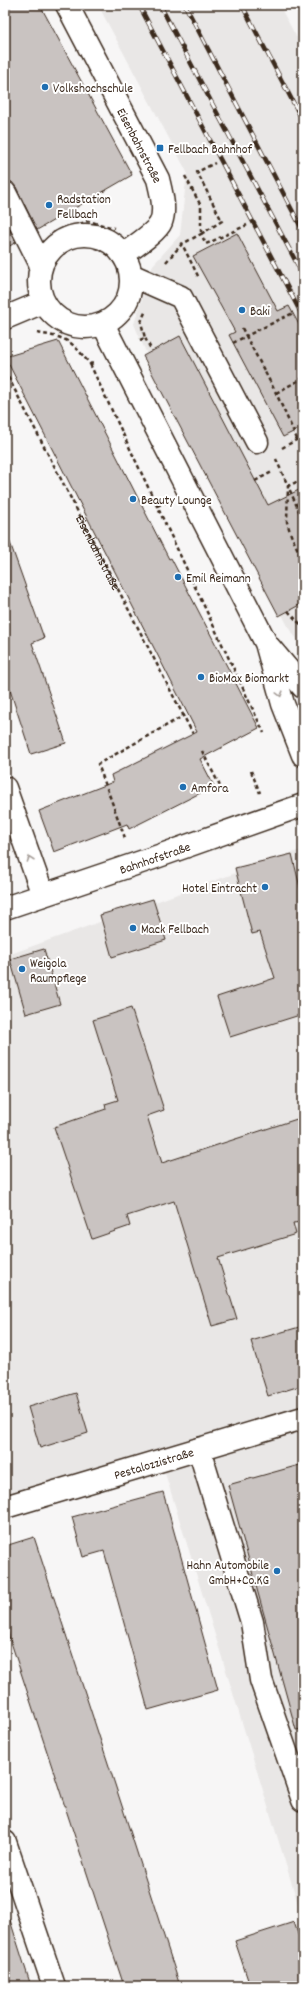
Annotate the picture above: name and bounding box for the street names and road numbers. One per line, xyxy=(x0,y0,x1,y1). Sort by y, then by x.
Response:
street label: Eisenbahnstraße xyxy=(110,105,166,187)
street label: Eisenbahnstraße xyxy=(69,512,124,594)
street label: Bahnhofstraße xyxy=(118,838,194,881)
street label: Pestalozzistraße xyxy=(112,1444,197,1486)

